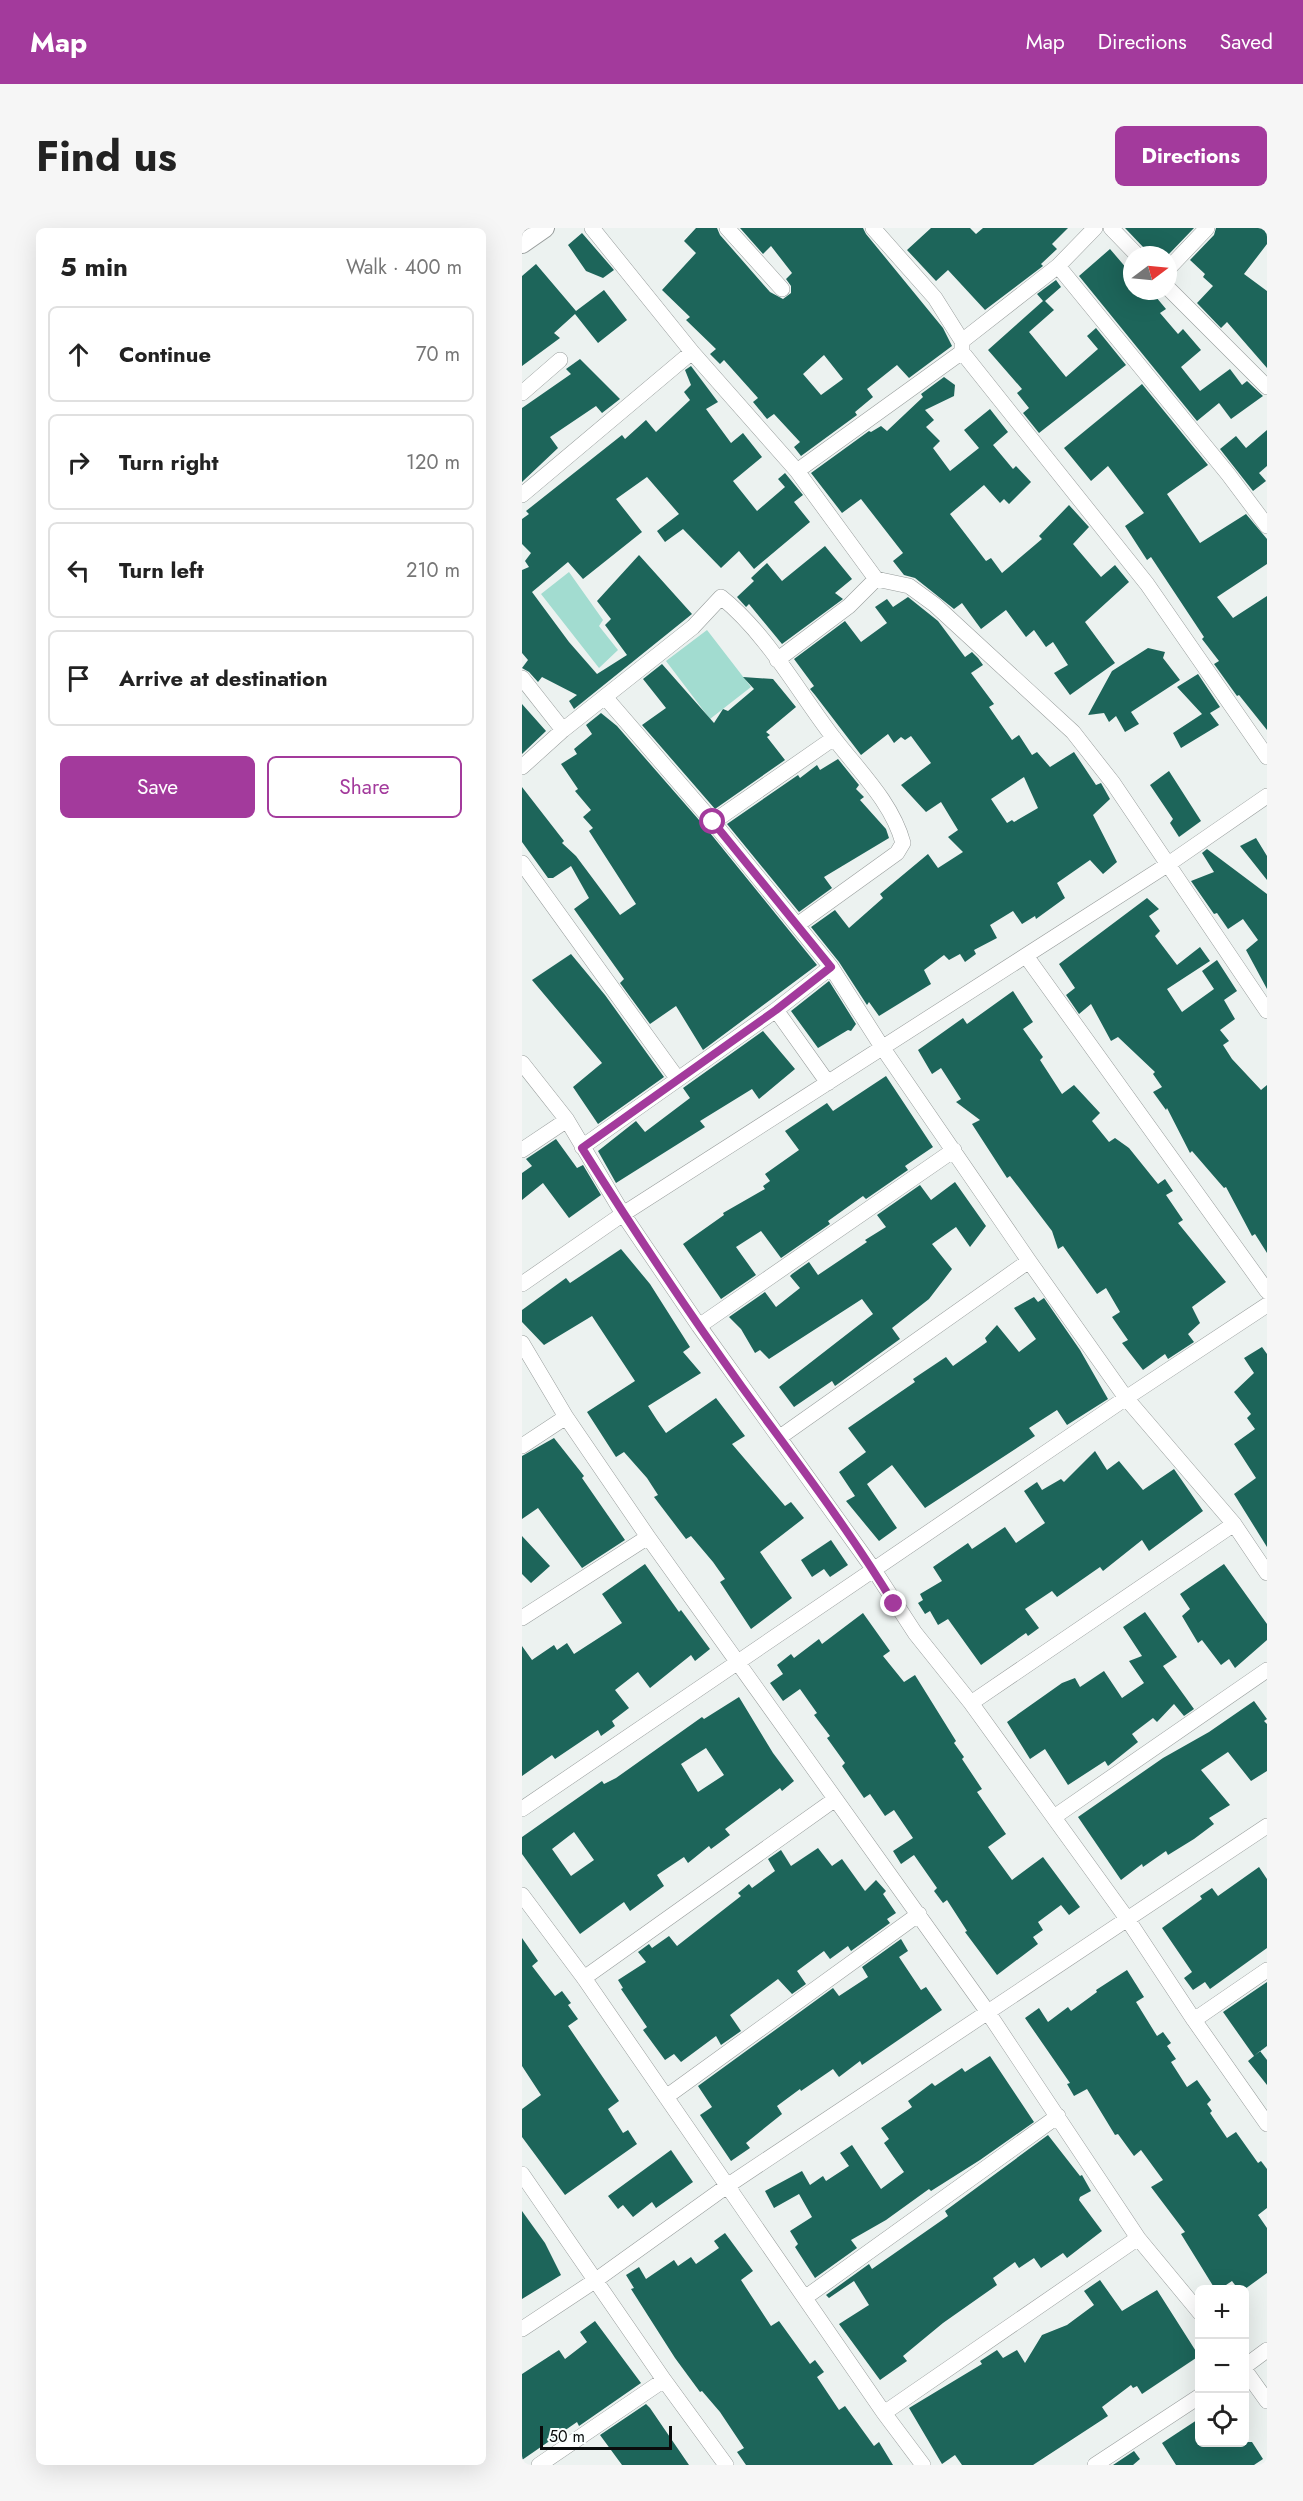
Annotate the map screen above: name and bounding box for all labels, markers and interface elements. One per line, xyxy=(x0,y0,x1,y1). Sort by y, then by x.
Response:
text: Map xyxy=(30,22,87,63)
text: Map xyxy=(1026,27,1065,57)
text: Directions xyxy=(1098,27,1187,57)
text: Saved xyxy=(1220,27,1273,57)
text: Find us xyxy=(36,126,177,187)
button: Directions xyxy=(1115,126,1267,186)
north arrow xyxy=(1123,246,1177,300)
text: 5 min xyxy=(60,248,128,286)
text: Walk · 400 m xyxy=(346,253,462,282)
icon: ahead xyxy=(62,338,95,371)
text: Continue xyxy=(119,338,211,370)
text: 70 m xyxy=(416,340,460,369)
icon: right xyxy=(62,446,95,479)
text: Turn right xyxy=(119,446,219,478)
text: 120 m xyxy=(406,448,460,477)
icon: left xyxy=(62,554,95,587)
text: Turn left xyxy=(119,554,204,586)
text: 210 m xyxy=(406,556,460,585)
icon: arrive xyxy=(62,662,95,695)
text: Arrive at destination xyxy=(119,662,328,694)
button: Save xyxy=(60,756,255,818)
button: Share xyxy=(267,756,462,818)
route start xyxy=(699,808,725,834)
route end xyxy=(880,1590,906,1616)
map controls xyxy=(1195,2285,1249,2447)
button: + xyxy=(1195,2285,1249,2339)
button: − xyxy=(1195,2339,1249,2393)
button: locate xyxy=(1195,2393,1249,2447)
scale bar xyxy=(540,2423,672,2450)
text: 50 m xyxy=(549,2425,585,2448)

